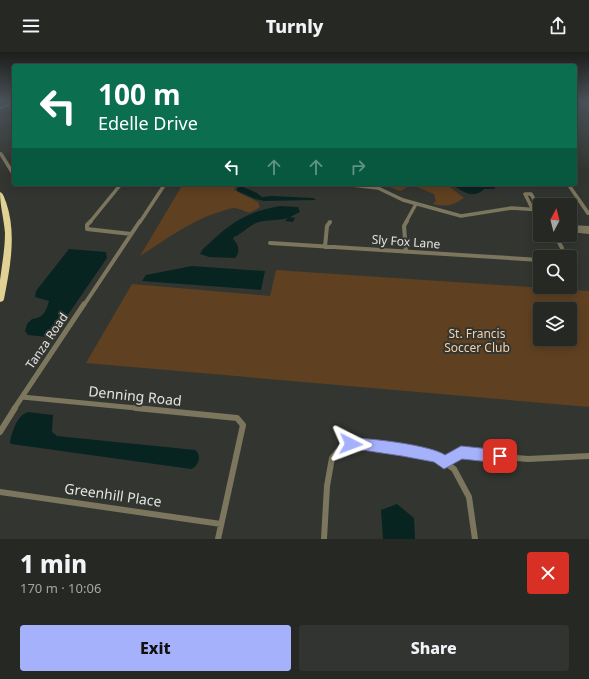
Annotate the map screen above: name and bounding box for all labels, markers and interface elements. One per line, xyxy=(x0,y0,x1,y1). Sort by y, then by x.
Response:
text: Turnly xyxy=(266,14,323,38)
icon: menu xyxy=(20,15,42,37)
icon: share xyxy=(547,15,569,37)
text: 100 m xyxy=(98,75,181,113)
icon: left xyxy=(32,80,84,132)
text: Edelle Drive xyxy=(98,111,198,135)
icon: left xyxy=(221,156,243,178)
icon: ahead xyxy=(263,156,285,178)
icon: ahead xyxy=(305,156,327,178)
icon: right xyxy=(347,156,369,178)
north arrow xyxy=(533,198,577,242)
map controls xyxy=(533,198,577,346)
street label: Sly Fox Lane xyxy=(371,231,441,252)
button: search xyxy=(533,250,577,294)
button: layers xyxy=(533,302,577,346)
street label: Tanza Road xyxy=(22,309,72,372)
park label: St. Francis Soccer Club xyxy=(444,325,510,356)
street label: Denning Road xyxy=(88,381,183,410)
position arrow xyxy=(330,423,372,465)
pin xyxy=(483,439,517,473)
icon: arrive xyxy=(489,445,511,467)
street label: Greenhill Place xyxy=(63,478,163,511)
text: 1 min xyxy=(20,547,87,580)
button: close xyxy=(527,552,569,594)
text: 170 m · 10:06 xyxy=(20,579,101,597)
button: Exit xyxy=(20,625,291,671)
button: Share xyxy=(299,625,569,671)

